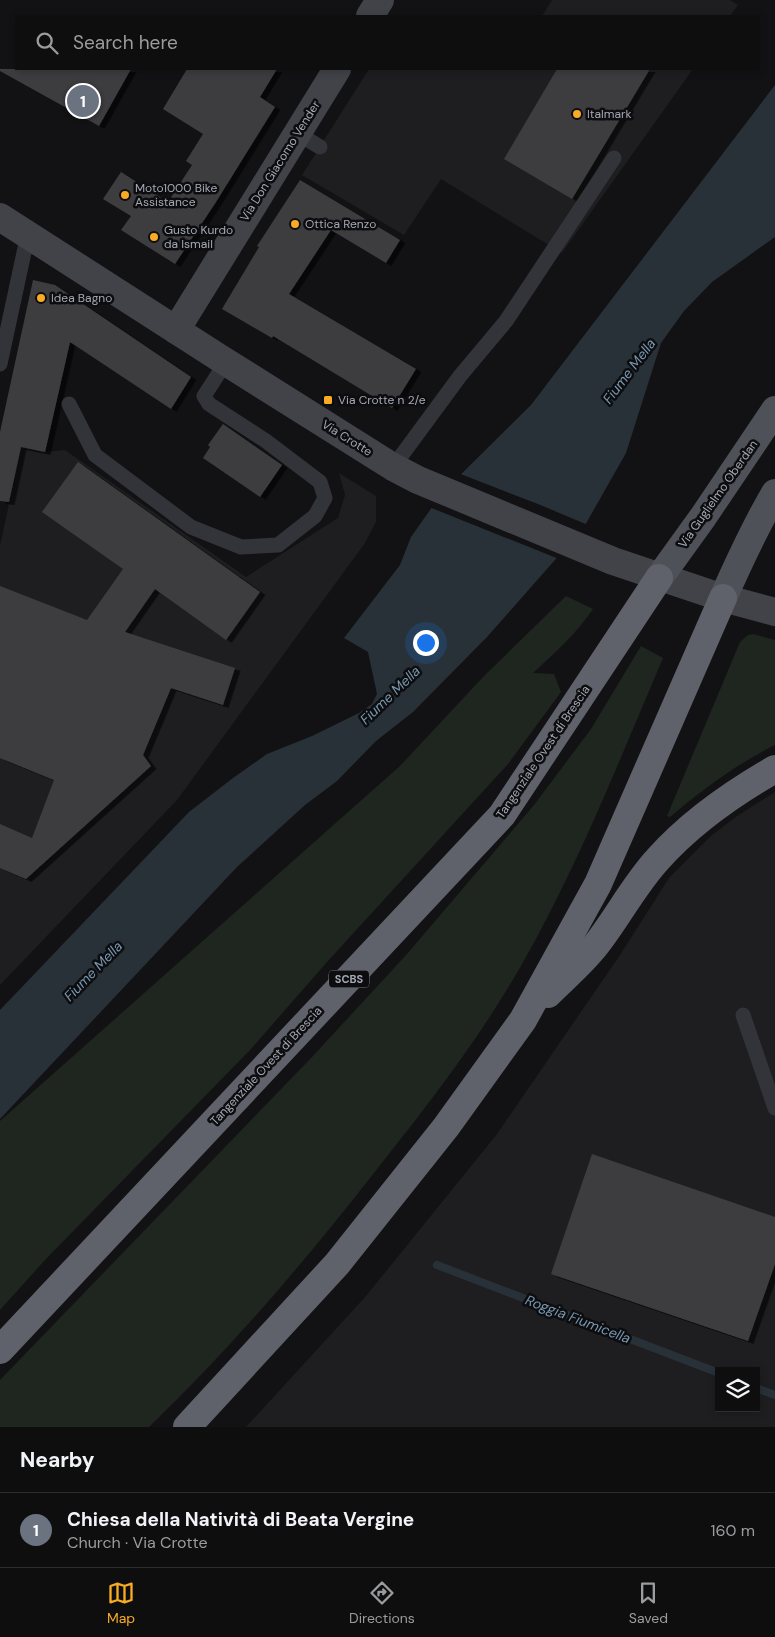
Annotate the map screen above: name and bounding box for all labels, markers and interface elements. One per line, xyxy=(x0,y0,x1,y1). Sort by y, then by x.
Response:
search box xyxy=(15,15,760,70)
icon: search xyxy=(33,29,61,57)
text: Search here xyxy=(73,30,178,55)
pin: 1 xyxy=(67,82,99,120)
street label: Via Don Giacomo Vender xyxy=(236,97,324,224)
place label: Italmark xyxy=(587,106,631,122)
marker: Italmark xyxy=(571,108,583,120)
place label: Moto1000 Bike Assistance xyxy=(135,180,217,210)
marker: Moto1000 Bike Assistance xyxy=(119,189,131,201)
place label: Ottica Renzo xyxy=(305,216,376,232)
marker: Ottica Renzo xyxy=(289,218,301,230)
place label: Gusto Kurdo da Ismail xyxy=(164,222,233,252)
marker: Gusto Kurdo da Ismail xyxy=(148,231,160,243)
place label: Idea Bagno xyxy=(51,290,112,306)
marker: Idea Bagno xyxy=(35,292,47,304)
water label: Fiume Mella xyxy=(599,335,659,407)
place label: Via Crotte n 2/e xyxy=(338,392,426,408)
marker: Via Crotte n 2/e xyxy=(322,394,334,406)
street label: Via Crotte xyxy=(319,416,375,460)
street label: Via Guglielmo Oberdan xyxy=(675,437,761,551)
your location xyxy=(413,630,439,656)
water label: Fiume Mella xyxy=(356,662,424,728)
street label: Tangenziale Ovest di Brescia xyxy=(492,682,594,822)
water label: Fiume Mella xyxy=(60,937,126,1005)
road number: SCBS xyxy=(329,971,369,988)
street label: Tangenziale Ovest di Brescia xyxy=(207,1003,325,1129)
water label: Roggia Fiumicella xyxy=(523,1291,633,1347)
map controls xyxy=(715,1367,760,1412)
button: layers xyxy=(715,1367,760,1412)
text: Nearby xyxy=(20,1446,94,1474)
text: Chiesa della Natività di Beata Vergine xyxy=(67,1507,414,1532)
text: 1 xyxy=(33,1520,39,1541)
text: 160 m xyxy=(711,1520,755,1541)
text: Church · Via Crotte xyxy=(67,1532,208,1553)
tab: Map xyxy=(107,1579,135,1627)
tab: Directions xyxy=(349,1579,415,1627)
tab: Saved xyxy=(629,1579,668,1627)

